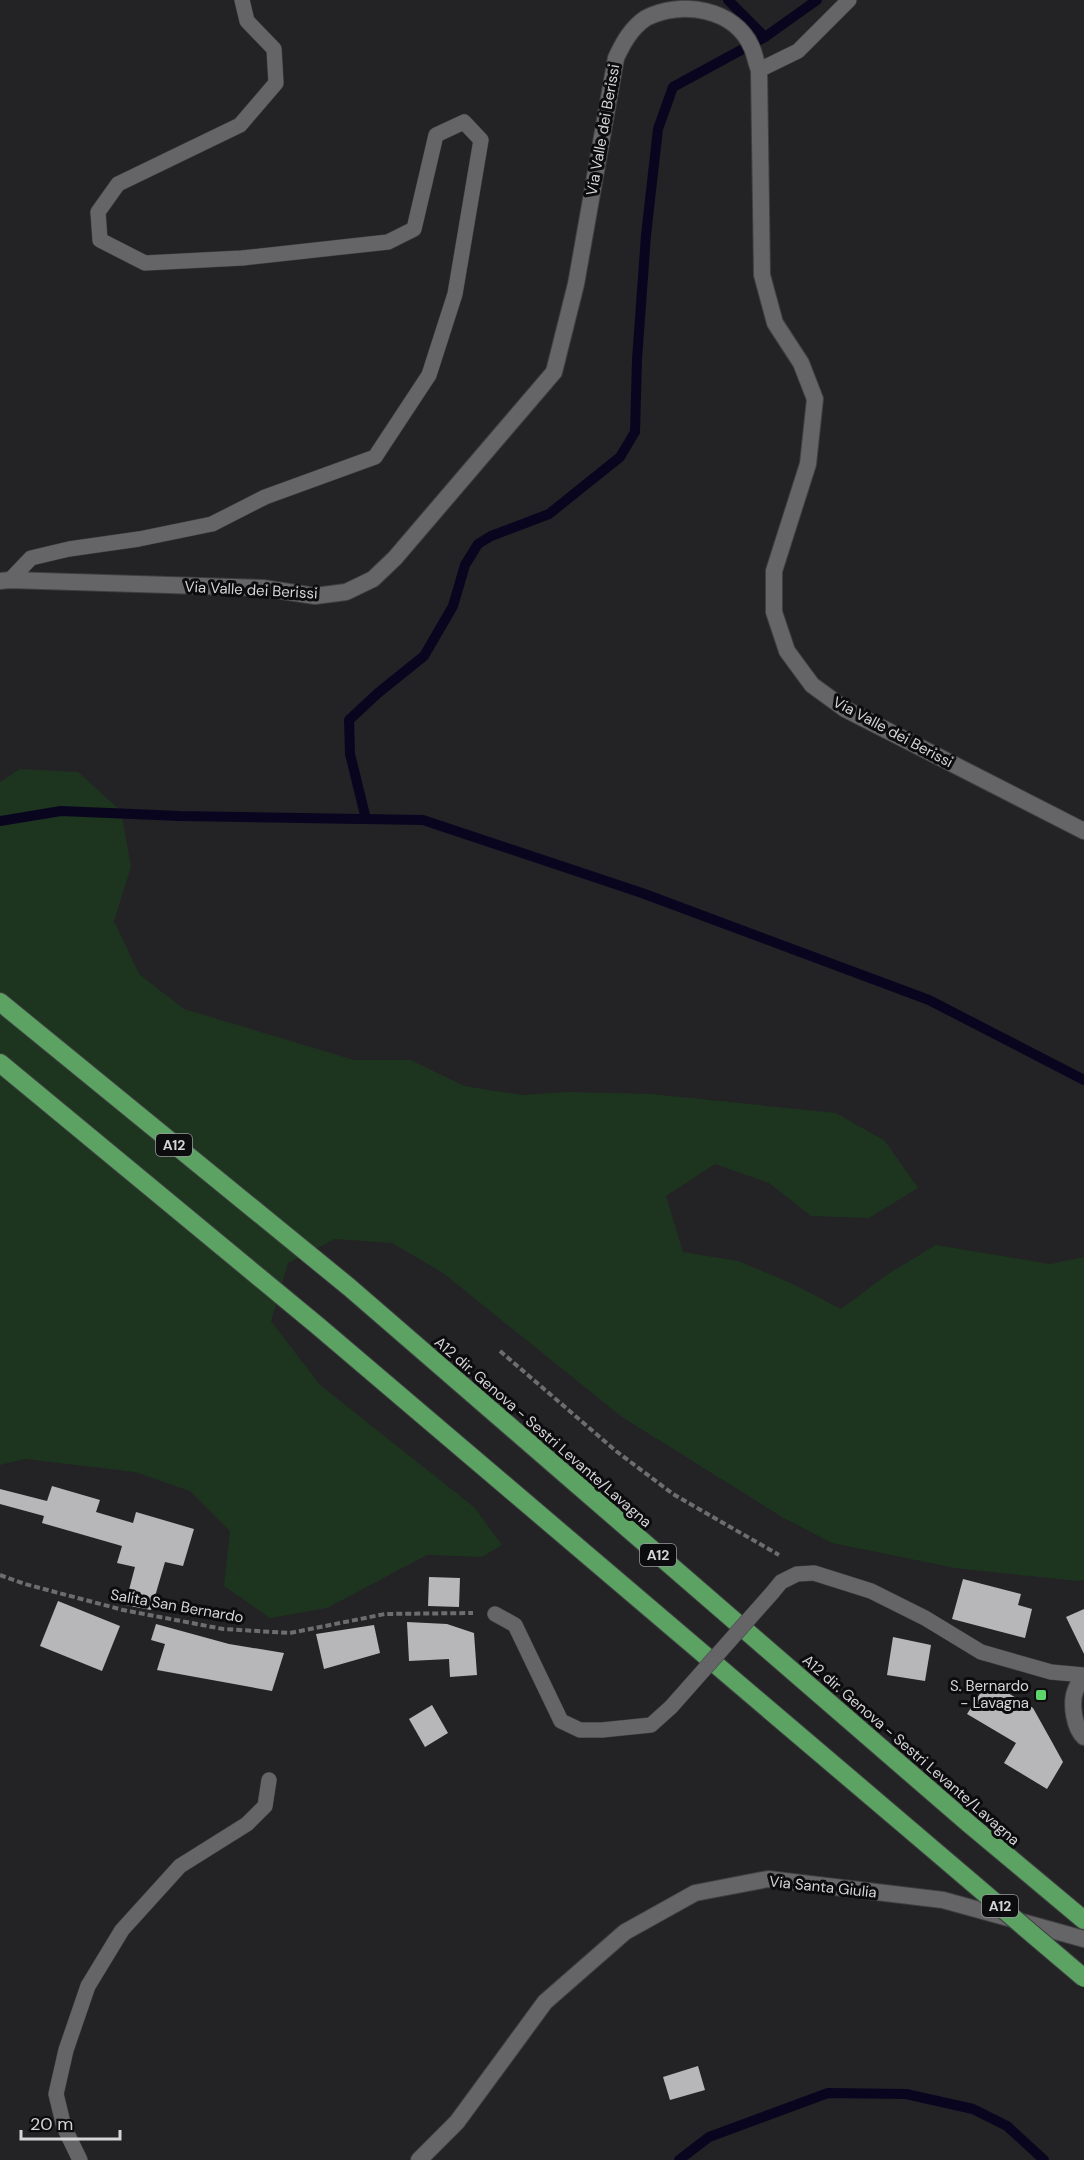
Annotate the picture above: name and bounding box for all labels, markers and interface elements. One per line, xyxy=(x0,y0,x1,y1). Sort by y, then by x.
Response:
street label: Via Valle dei Berissi xyxy=(582,63,624,197)
street label: Via Valle dei Berissi xyxy=(184,577,318,603)
street label: Via Valle dei Berissi xyxy=(829,692,957,772)
road number: A12 xyxy=(156,1134,192,1156)
street label: A12 dir. Genova - Sestri Levante/Lavagna xyxy=(430,1332,656,1532)
road number: A12 xyxy=(640,1544,676,1566)
street label: Salita San Bernardo xyxy=(109,1584,245,1628)
street label: A12 dir. Genova - Sestri Levante/Lavagna xyxy=(798,1650,1024,1850)
place label: S. Bernardo - Lavagna xyxy=(950,1676,1029,1713)
marker: S. Bernardo - Lavagna xyxy=(1034,1688,1048,1702)
street label: Via Santa Giulia xyxy=(768,1871,878,1903)
road number: A12 xyxy=(982,1895,1018,1917)
scale bar xyxy=(21,2103,120,2141)
text: 20 m xyxy=(30,2112,73,2136)

